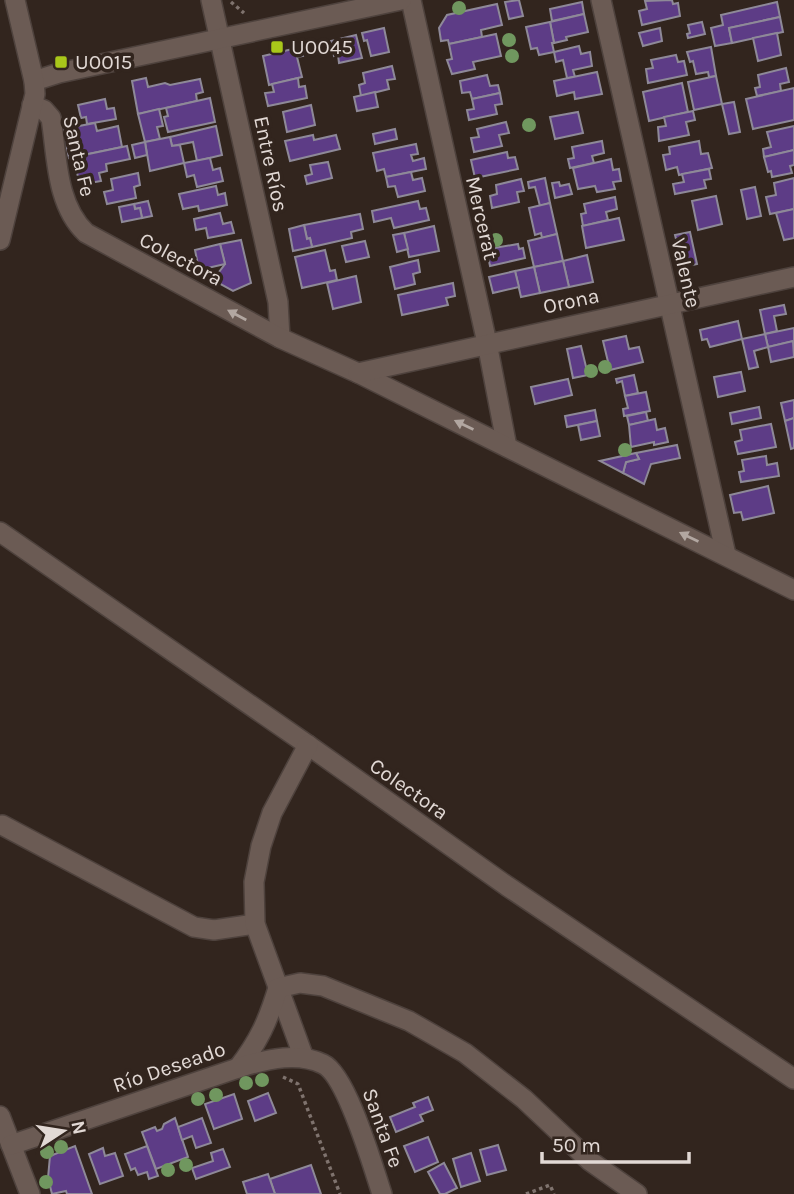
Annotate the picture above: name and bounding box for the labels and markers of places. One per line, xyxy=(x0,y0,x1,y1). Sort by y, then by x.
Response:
place label: U0045 xyxy=(291,35,353,59)
marker: U0045 xyxy=(269,39,285,55)
place label: U0015 xyxy=(75,50,132,74)
marker: U0015 xyxy=(53,54,69,70)

